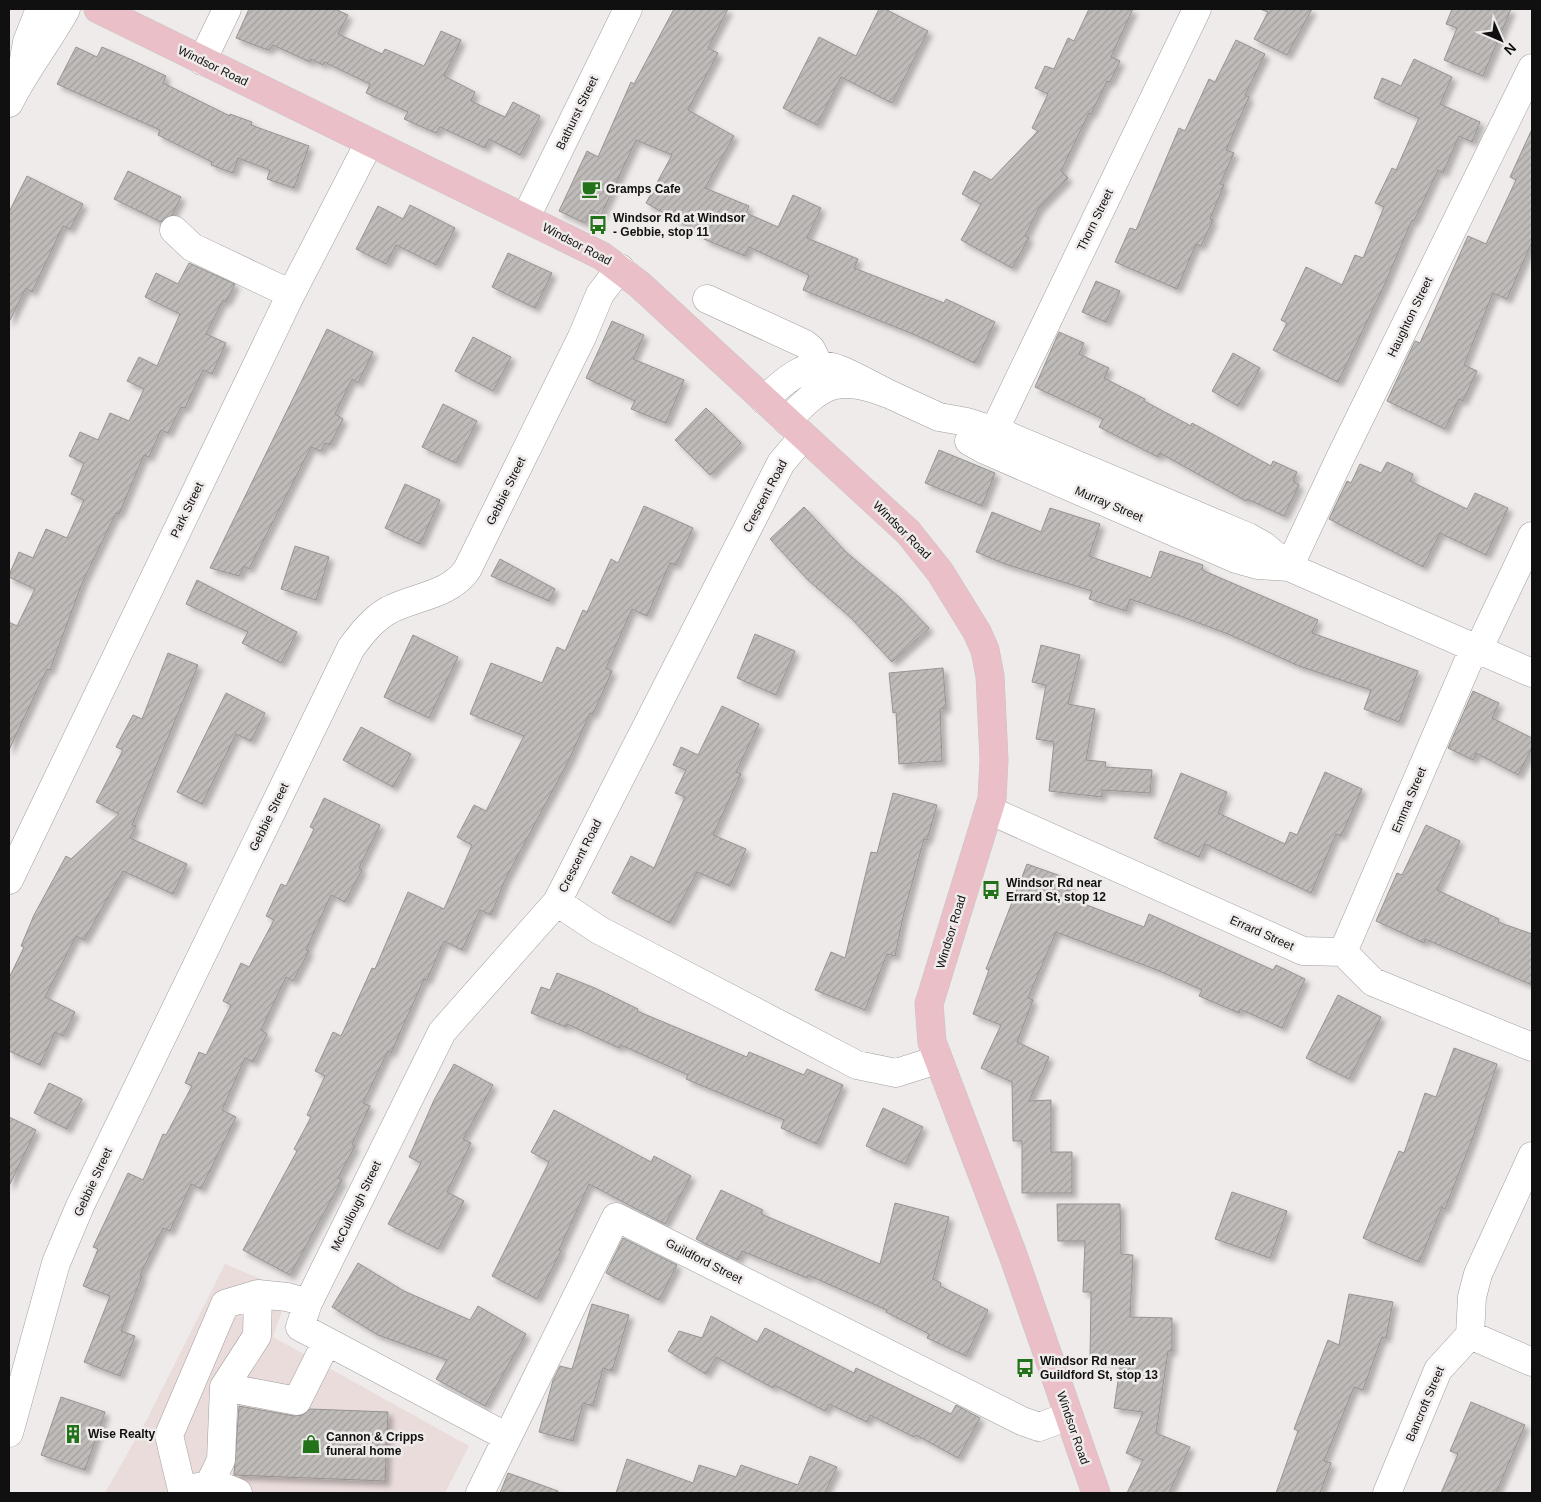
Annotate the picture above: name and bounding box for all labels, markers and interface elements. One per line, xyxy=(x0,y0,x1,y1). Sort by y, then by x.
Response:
north arrow xyxy=(1476,15,1526,65)
text: N xyxy=(1501,40,1519,58)
street label: Windsor Road xyxy=(176,43,250,89)
street label: Bathurst Street xyxy=(553,73,601,152)
cafe icon: Gramps Cafe xyxy=(580,178,602,200)
place label: Gramps Cafe xyxy=(606,182,681,196)
street label: Thorn Street xyxy=(1074,186,1116,253)
place label: Windsor Rd at Windsor - Gebbie, stop 11 xyxy=(613,211,746,239)
bus stop icon: Windsor Rd at Windsor - Gebbie, stop 11 xyxy=(587,214,609,236)
street label: Windsor Road xyxy=(540,220,614,268)
street label: Haughton Street xyxy=(1385,274,1436,359)
street label: Gebbie Street xyxy=(483,454,529,527)
street label: Crescent Road xyxy=(740,457,790,535)
street label: Park Street xyxy=(168,479,207,540)
street label: Murray Street xyxy=(1073,483,1146,525)
street label: Windsor Road xyxy=(870,498,934,562)
street label: Emma Street xyxy=(1389,764,1429,835)
street label: Gebbie Street xyxy=(246,780,292,853)
street label: Crescent Road xyxy=(556,817,604,895)
place label: Windsor Rd near Errard St, stop 12 xyxy=(1006,876,1106,904)
bus stop icon: Windsor Rd near Errard St, stop 12 xyxy=(980,879,1002,901)
street label: Windsor Road xyxy=(933,894,969,970)
street label: Errard Street xyxy=(1228,913,1297,954)
street label: Gebbie Street xyxy=(71,1145,115,1219)
street label: McCullough Street xyxy=(328,1158,384,1253)
street label: Guildford Street xyxy=(663,1236,745,1287)
place label: Windsor Rd near Guildford St, stop 13 xyxy=(1040,1354,1158,1382)
bus stop icon: Windsor Rd near Guildford St, stop 13 xyxy=(1014,1357,1036,1379)
street label: Bancroft Street xyxy=(1403,1364,1447,1444)
street label: Windsor Road xyxy=(1054,1390,1092,1466)
building icon: Wise Realty xyxy=(62,1423,84,1445)
place label: Wise Realty xyxy=(88,1427,156,1441)
place label: Cannon & Cripps funeral home xyxy=(326,1430,424,1458)
shop icon: Cannon & Cripps funeral home xyxy=(300,1433,322,1455)

